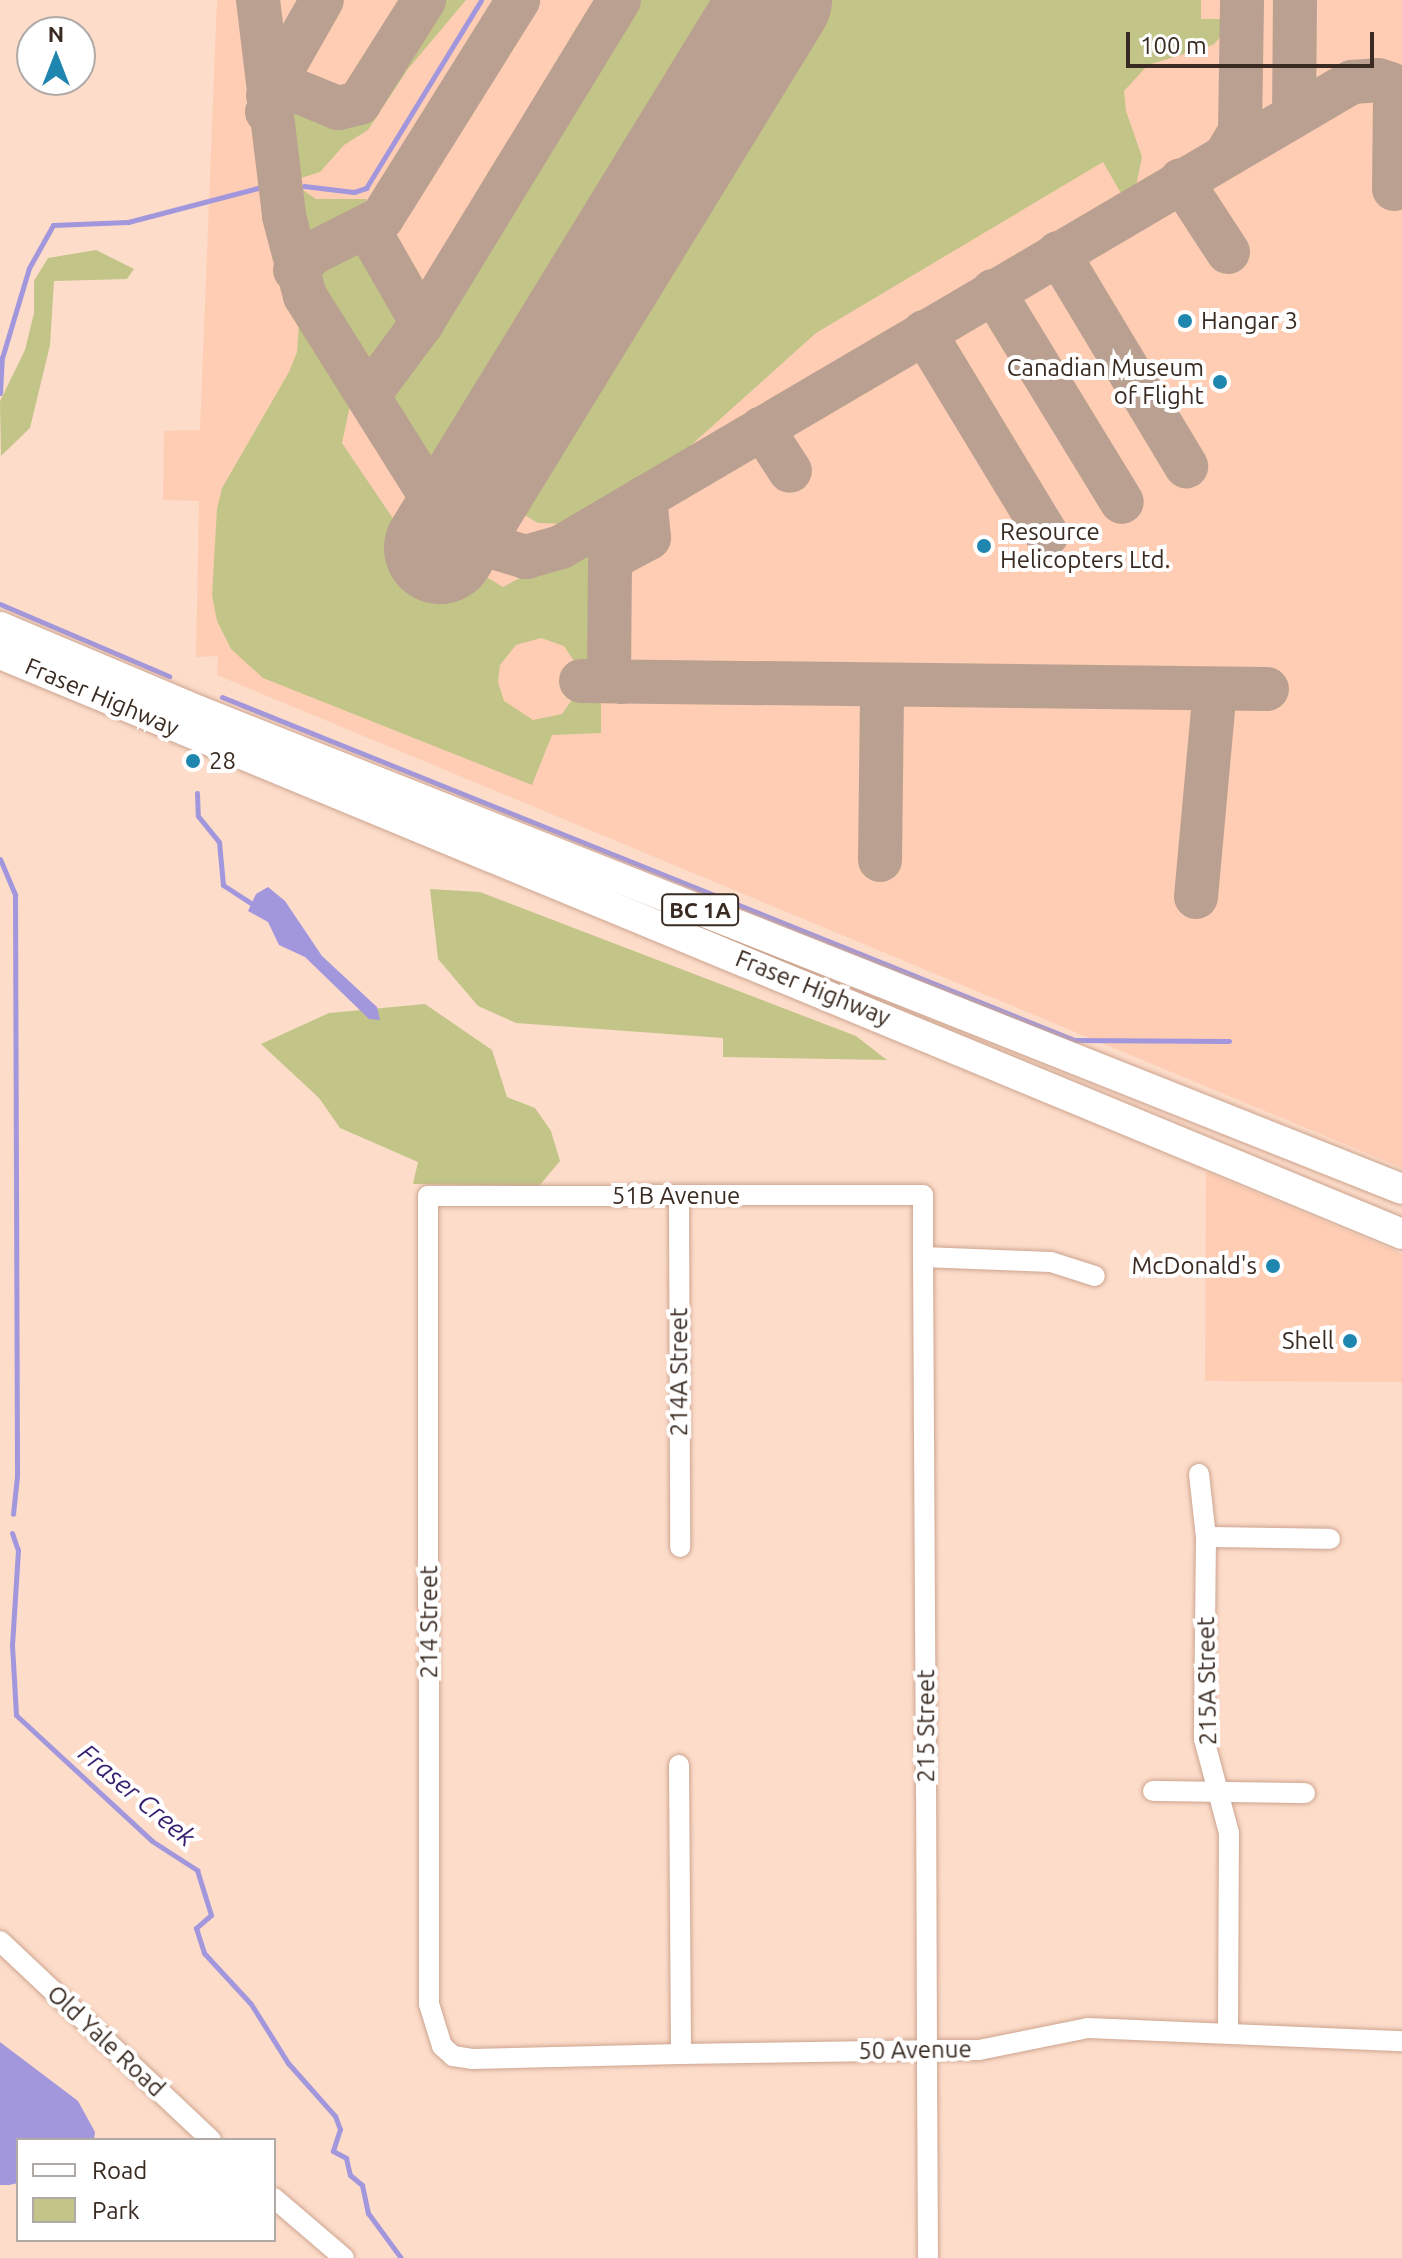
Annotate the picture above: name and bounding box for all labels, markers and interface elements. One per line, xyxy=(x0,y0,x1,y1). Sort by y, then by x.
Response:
north arrow xyxy=(16,16,96,96)
scale bar xyxy=(1130,16,1378,66)
text: N xyxy=(48,21,64,46)
text: 100 m xyxy=(1140,32,1207,59)
place label: Hangar 3 xyxy=(1201,307,1298,335)
marker: Hangar 3 xyxy=(1176,312,1194,330)
place label: Canadian Museum of Flight xyxy=(1007,354,1204,410)
marker: Canadian Museum of Flight xyxy=(1211,373,1229,391)
place label: Resource Helicopters Ltd. xyxy=(1000,518,1170,574)
marker: Resource Helicopters Ltd. xyxy=(975,537,993,555)
street label: Fraser Highway xyxy=(21,652,183,742)
place label: 28 xyxy=(209,747,236,775)
marker: 28 xyxy=(184,752,202,770)
road number: BC 1A xyxy=(660,892,740,928)
street label: Fraser Highway xyxy=(731,944,895,1032)
street label: 51B Avenue xyxy=(612,1182,740,1210)
place label: McDonald's xyxy=(1131,1252,1257,1280)
marker: McDonald's xyxy=(1264,1257,1282,1275)
street label: 214A Street xyxy=(665,1308,693,1436)
place label: Shell xyxy=(1282,1327,1334,1355)
marker: Shell xyxy=(1341,1332,1359,1350)
street label: 214 Street xyxy=(415,1565,443,1679)
street label: 215A Street xyxy=(1191,1616,1223,1746)
street label: 215 Street xyxy=(912,1669,940,1783)
water label: Fraser Creek xyxy=(72,1737,202,1853)
street label: Old Yale Road xyxy=(41,1979,171,2103)
street label: 50 Avenue xyxy=(858,2035,972,2065)
legend xyxy=(16,2138,276,2242)
text: Road xyxy=(92,2157,147,2184)
text: Park xyxy=(92,2197,140,2224)

